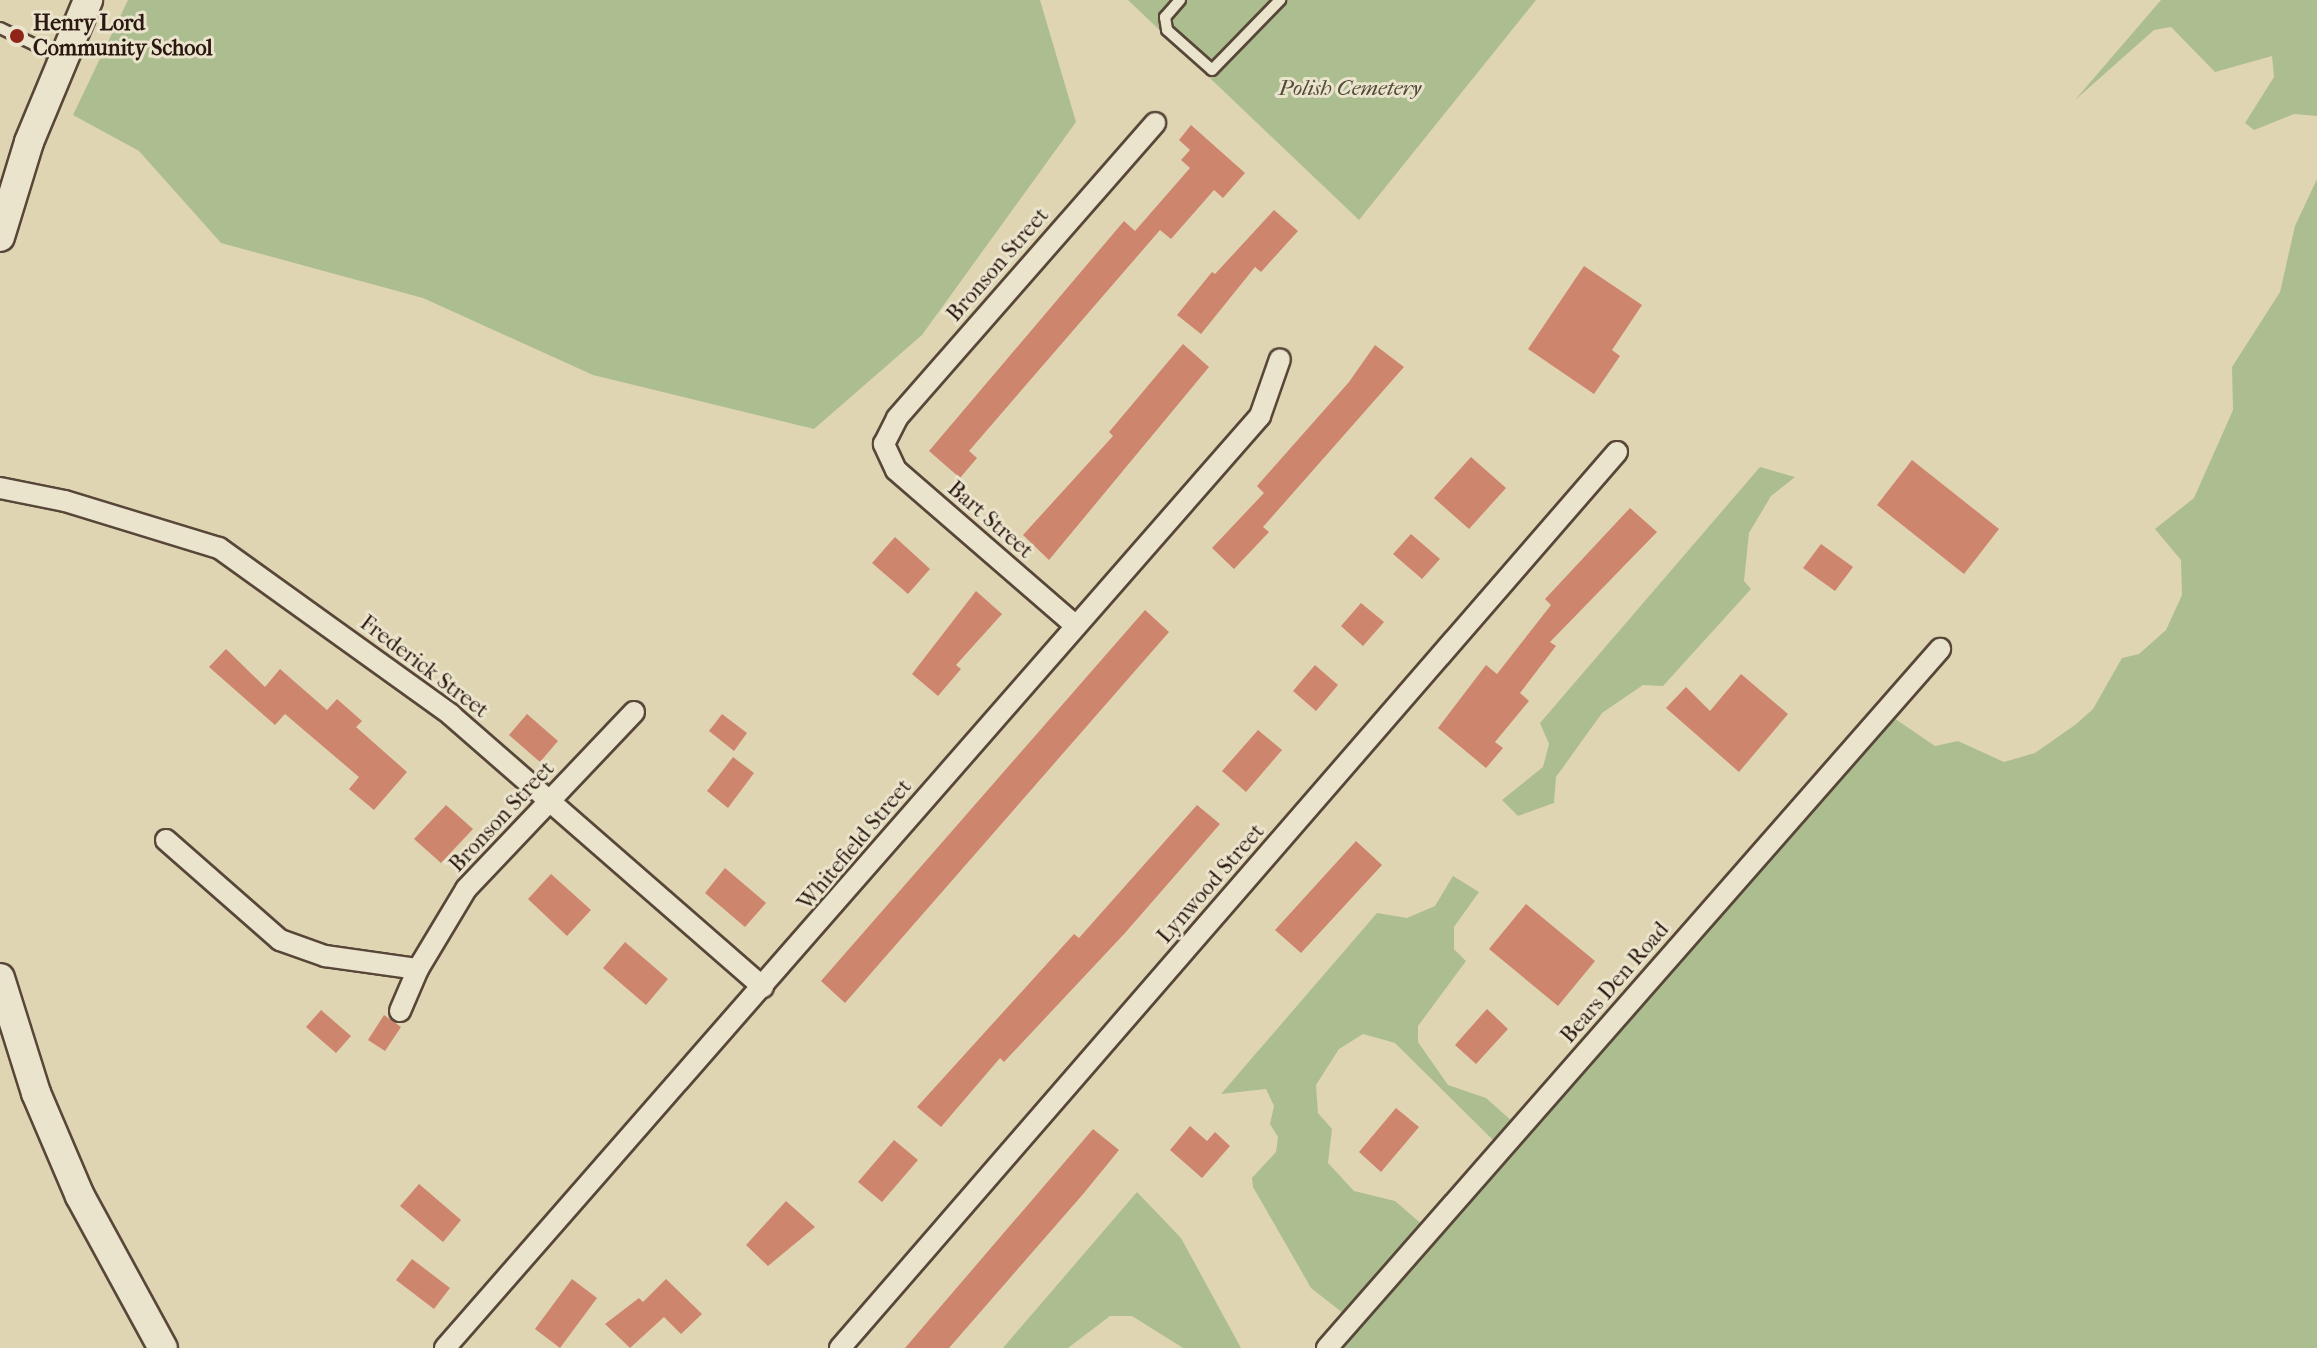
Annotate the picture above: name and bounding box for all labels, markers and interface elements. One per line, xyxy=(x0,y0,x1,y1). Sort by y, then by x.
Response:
place label: Henry Lord Community School xyxy=(33,10,213,62)
marker: Henry Lord Community School xyxy=(8,27,26,45)
park label: Polish Cemetery xyxy=(1279,76,1421,102)
street label: Bronson Street xyxy=(941,203,1055,327)
street label: Bart Street xyxy=(942,476,1038,564)
street label: Frederick Street xyxy=(354,610,494,724)
street label: Bronson Street xyxy=(444,756,560,878)
street label: Whitefield Street xyxy=(793,774,917,916)
street label: Lynwood Street xyxy=(1152,819,1270,949)
street label: Bears Den Road xyxy=(1555,917,1675,1049)

